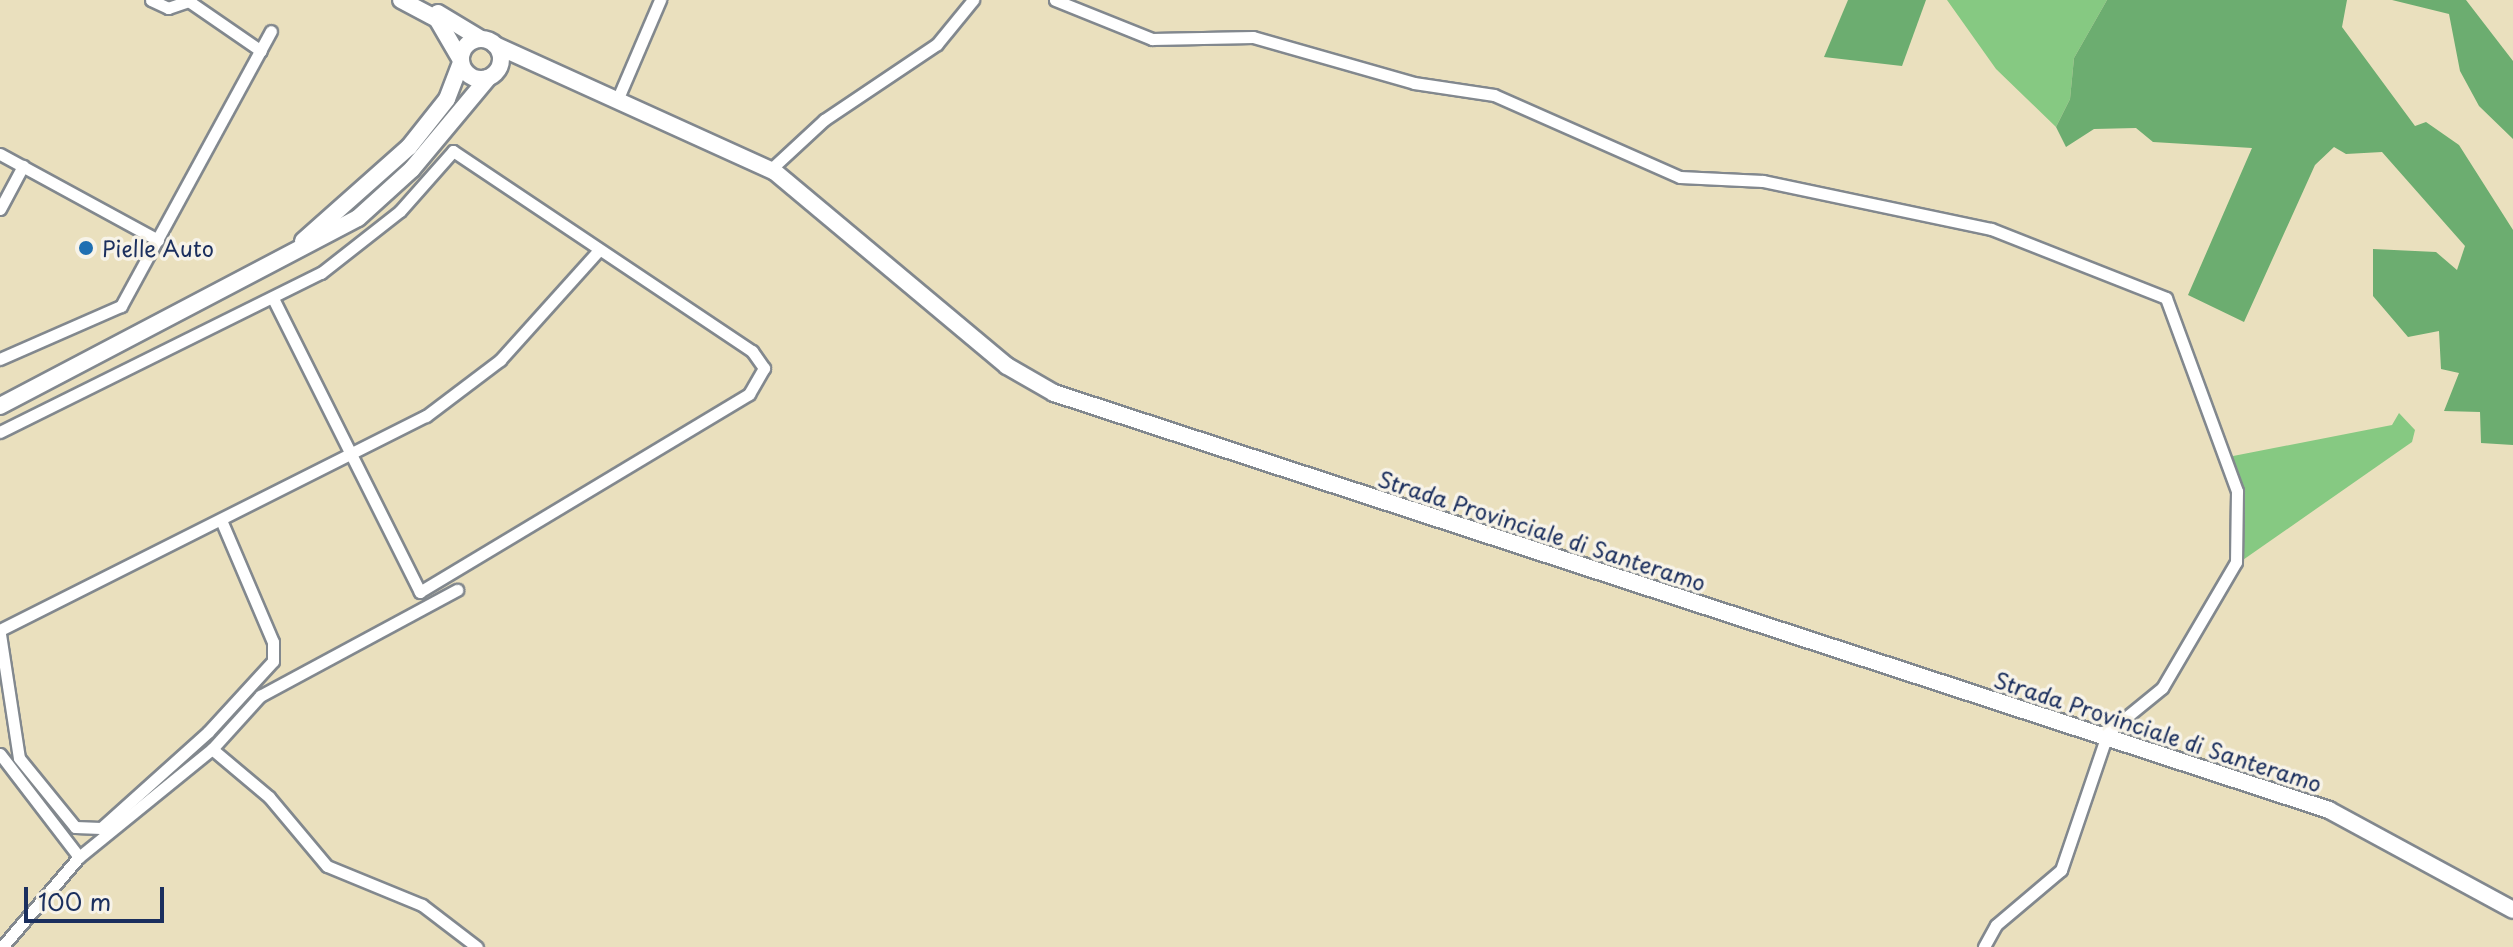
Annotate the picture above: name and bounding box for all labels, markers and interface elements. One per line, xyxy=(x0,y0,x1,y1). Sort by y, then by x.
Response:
place label: Pielle Auto xyxy=(102,235,215,261)
marker: Pielle Auto xyxy=(77,239,95,257)
street label: Strada Provinciale di Santeramo xyxy=(1374,464,1710,596)
street label: Strada Provinciale di Santeramo xyxy=(1990,665,2326,797)
scale bar xyxy=(28,871,168,921)
text: 100 m xyxy=(38,883,111,919)

